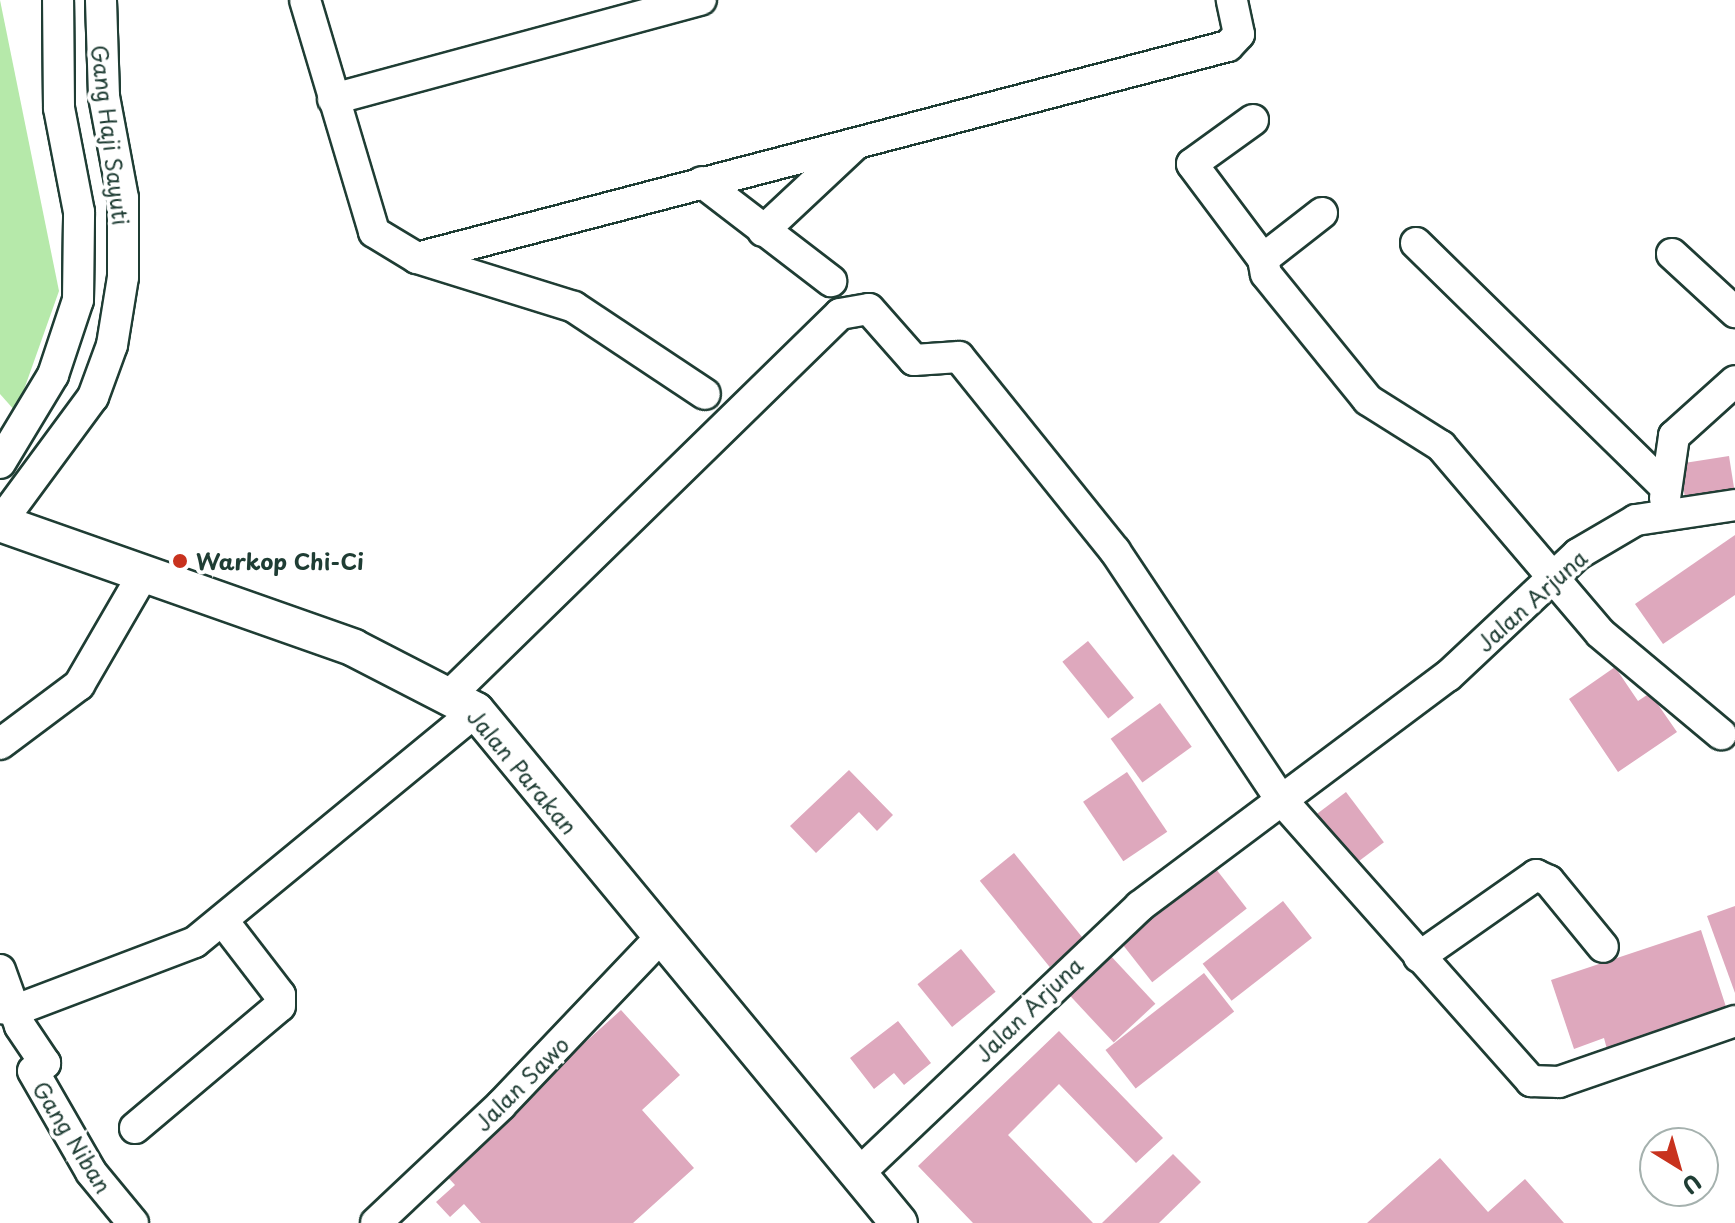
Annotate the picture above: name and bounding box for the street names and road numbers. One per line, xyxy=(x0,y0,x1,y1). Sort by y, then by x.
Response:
street label: Gang Haji Sayuti xyxy=(87,43,135,227)
street label: Jalan Arjuna xyxy=(1470,543,1592,657)
street label: Jalan Parakan xyxy=(463,703,583,839)
street label: Jalan Arjuna xyxy=(969,951,1087,1067)
street label: Jalan Sawo xyxy=(468,1030,574,1136)
street label: Gang Niban xyxy=(28,1076,118,1198)

